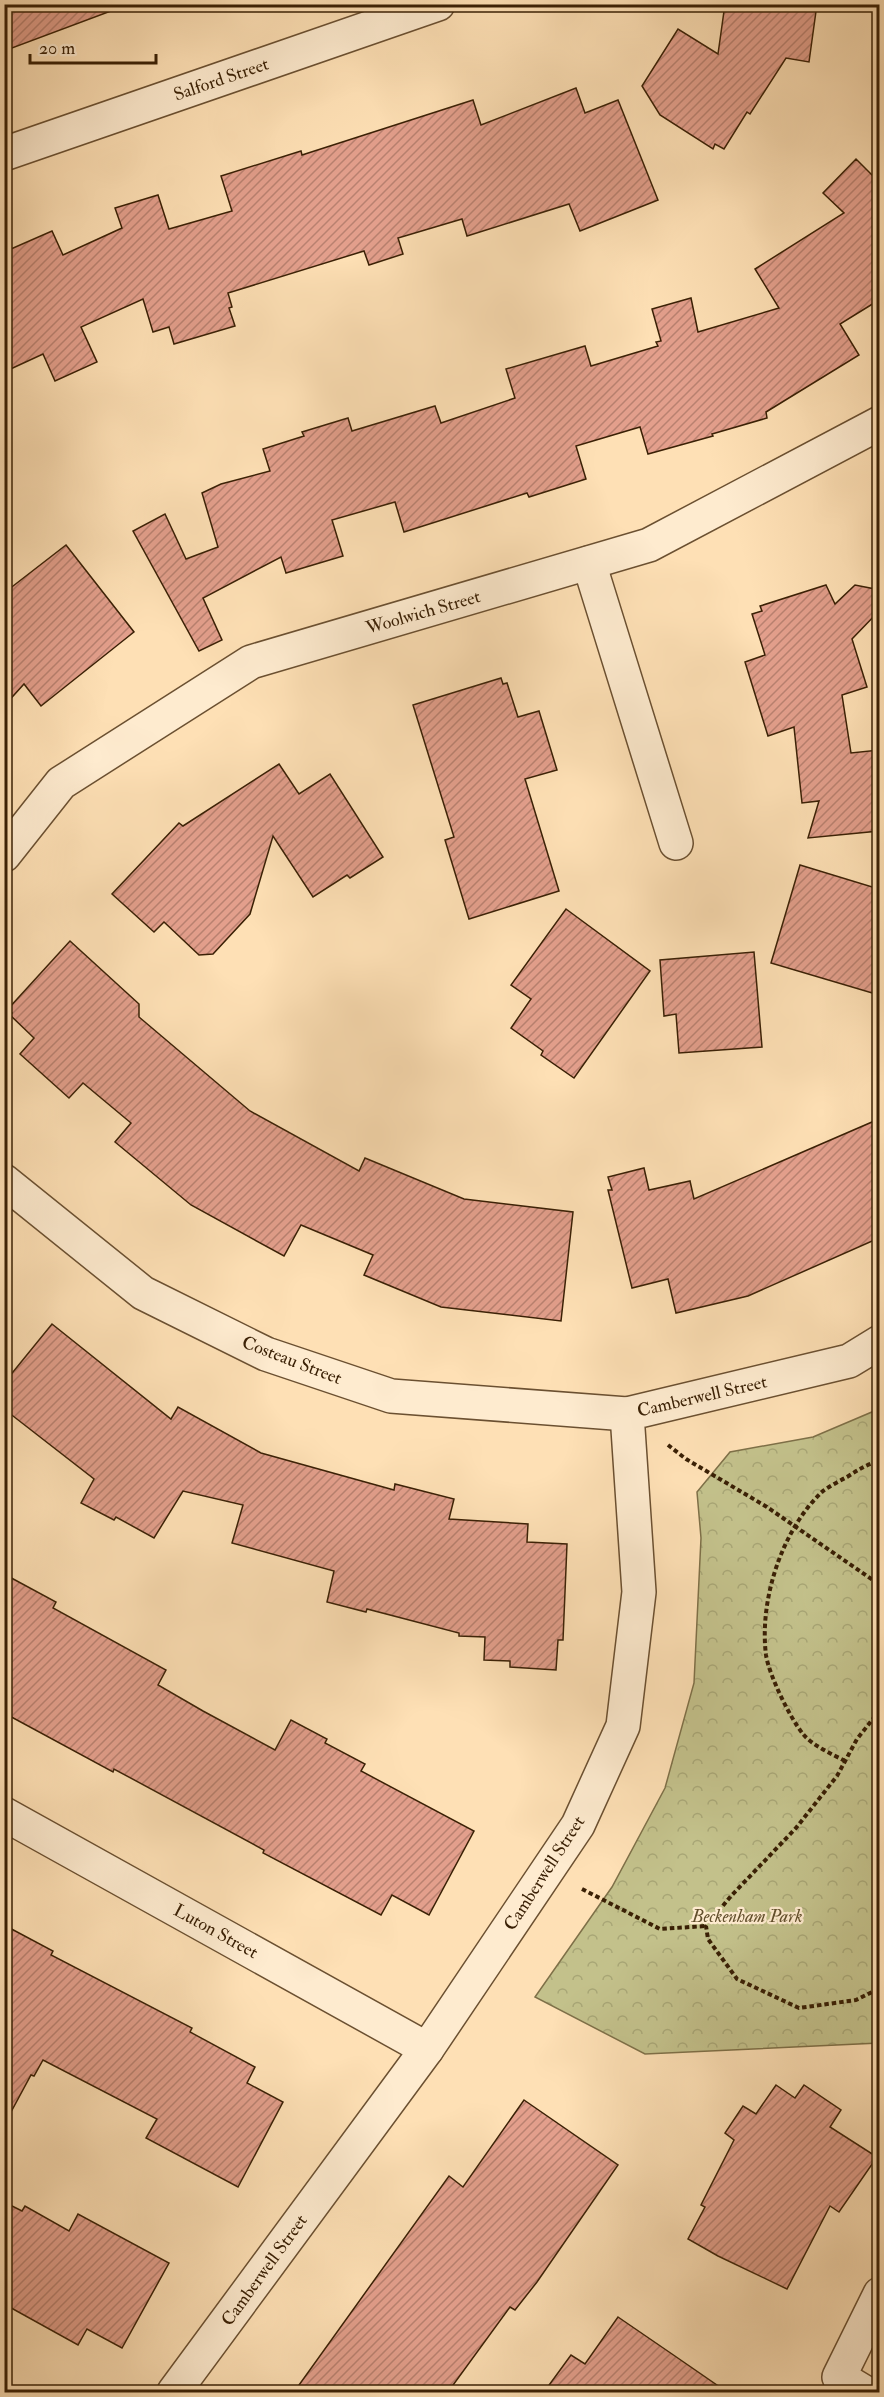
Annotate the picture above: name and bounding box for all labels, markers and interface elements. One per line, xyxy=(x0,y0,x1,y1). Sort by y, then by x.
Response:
scale bar xyxy=(30,27,156,65)
text: 20 m xyxy=(39,37,75,60)
street label: Salford Street xyxy=(171,52,272,106)
street label: Woolwich Street xyxy=(362,585,483,640)
street label: Costeau Street xyxy=(239,1331,345,1390)
street label: Camberwell Street xyxy=(635,1370,769,1423)
street label: Camberwell Street xyxy=(499,1811,590,1935)
street label: Luton Street xyxy=(169,1899,262,1964)
park label: Beckenham Park xyxy=(691,1905,802,1928)
street label: Camberwell Street xyxy=(216,2210,313,2331)

